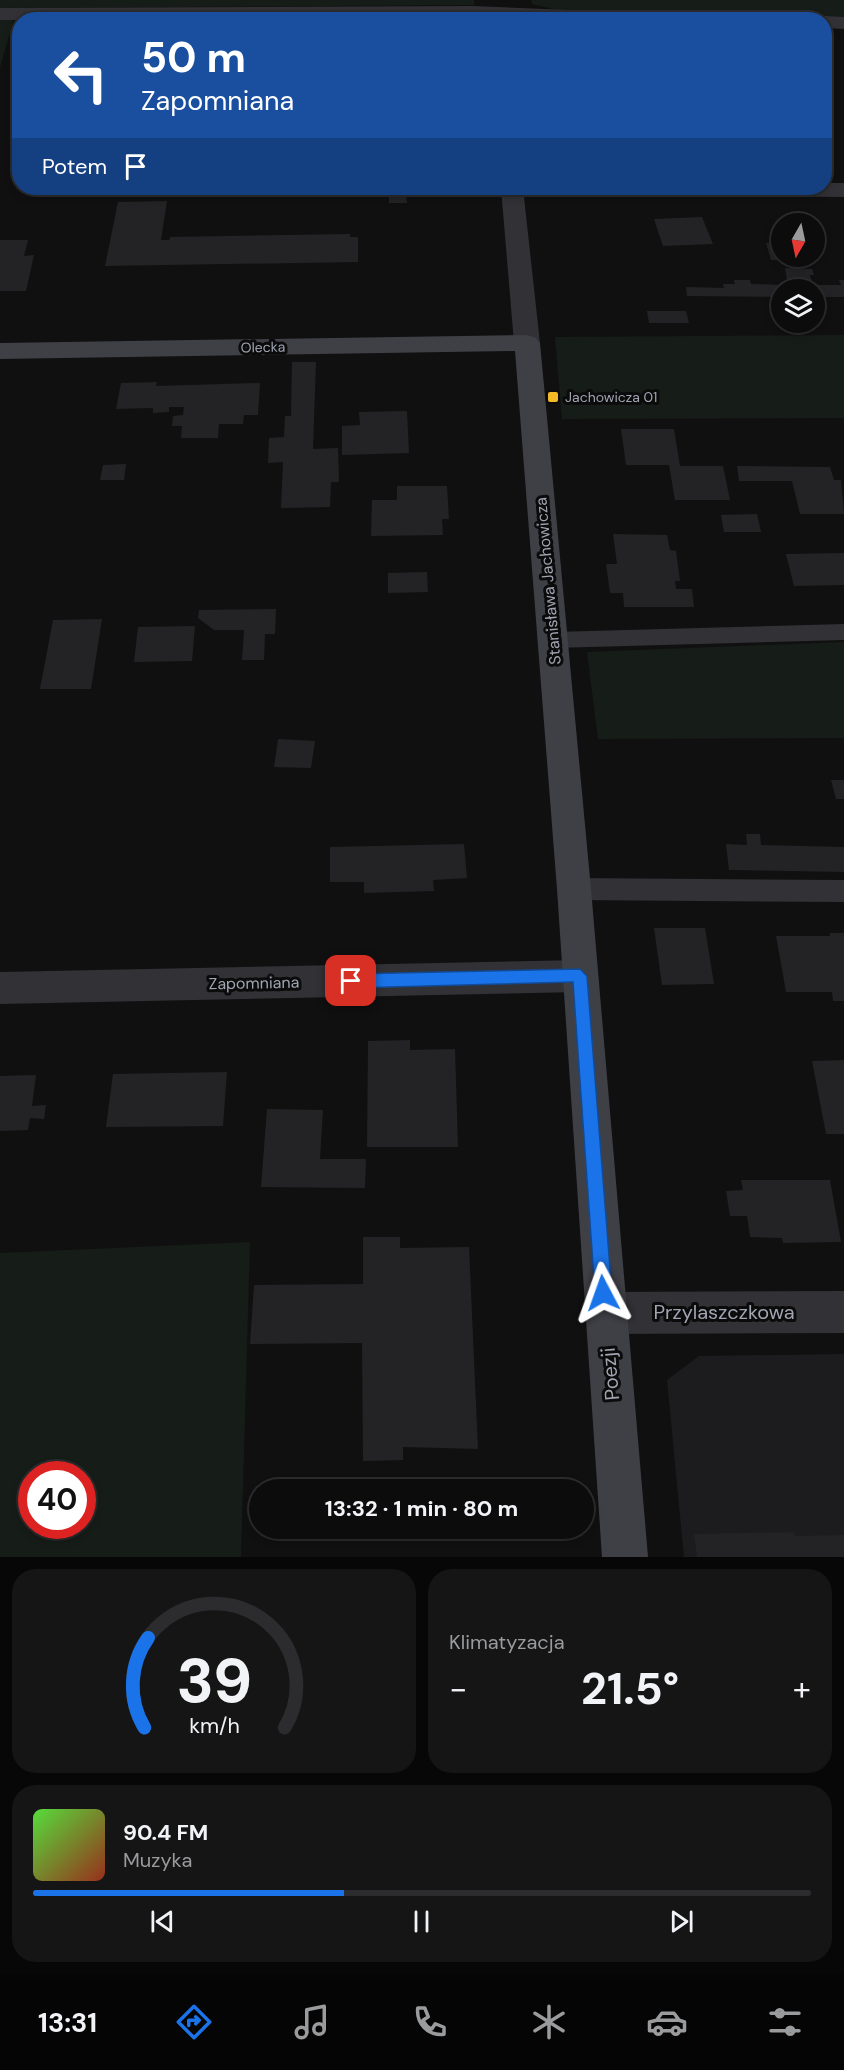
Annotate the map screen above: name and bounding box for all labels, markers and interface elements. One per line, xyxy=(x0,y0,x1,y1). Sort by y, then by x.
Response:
text: 50 m xyxy=(141,30,246,85)
icon: left xyxy=(42,36,120,114)
text: Zapomniana xyxy=(141,83,294,118)
icon: arrive xyxy=(119,150,152,183)
text: Potem xyxy=(42,152,107,181)
north arrow xyxy=(771,213,825,267)
map controls xyxy=(771,213,825,333)
button: layers xyxy=(771,279,825,333)
street label: Olecka xyxy=(241,338,285,356)
place label: Jachowicza 01 xyxy=(565,388,657,406)
marker: Jachowicza 01 xyxy=(546,390,560,404)
street label: Stanisława Jachowicza xyxy=(530,496,566,666)
pin xyxy=(325,955,376,1006)
icon: arrive xyxy=(334,964,367,997)
street label: Zapomniana xyxy=(208,972,300,994)
position arrow xyxy=(571,1261,635,1325)
street label: Przylaszczkowa xyxy=(653,1299,795,1325)
street label: Poezji xyxy=(595,1346,625,1402)
speed limit sign: 40 xyxy=(18,1461,96,1539)
text: 13:32 · 1 min · 80 m xyxy=(325,1494,518,1523)
text: Klimatyzacja xyxy=(449,1629,565,1655)
text: 39 xyxy=(176,1640,252,1721)
text: 21.5° xyxy=(581,1659,679,1718)
text: − xyxy=(449,1667,467,1710)
text: + xyxy=(793,1667,811,1710)
text: km/h xyxy=(189,1712,239,1740)
text: 90.4 FM xyxy=(123,1818,208,1847)
text: Muzyka xyxy=(123,1847,192,1873)
icon: previous xyxy=(146,1905,179,1938)
icon: pause xyxy=(405,1905,438,1938)
icon: next xyxy=(665,1905,698,1938)
icon: directions xyxy=(173,2001,215,2043)
icon: music xyxy=(291,2001,333,2043)
icon: phone xyxy=(409,2001,451,2043)
icon: climate xyxy=(528,2001,570,2043)
icon: car xyxy=(646,2001,688,2043)
icon: filters xyxy=(764,2001,806,2043)
text: 13:31 xyxy=(38,2005,97,2040)

